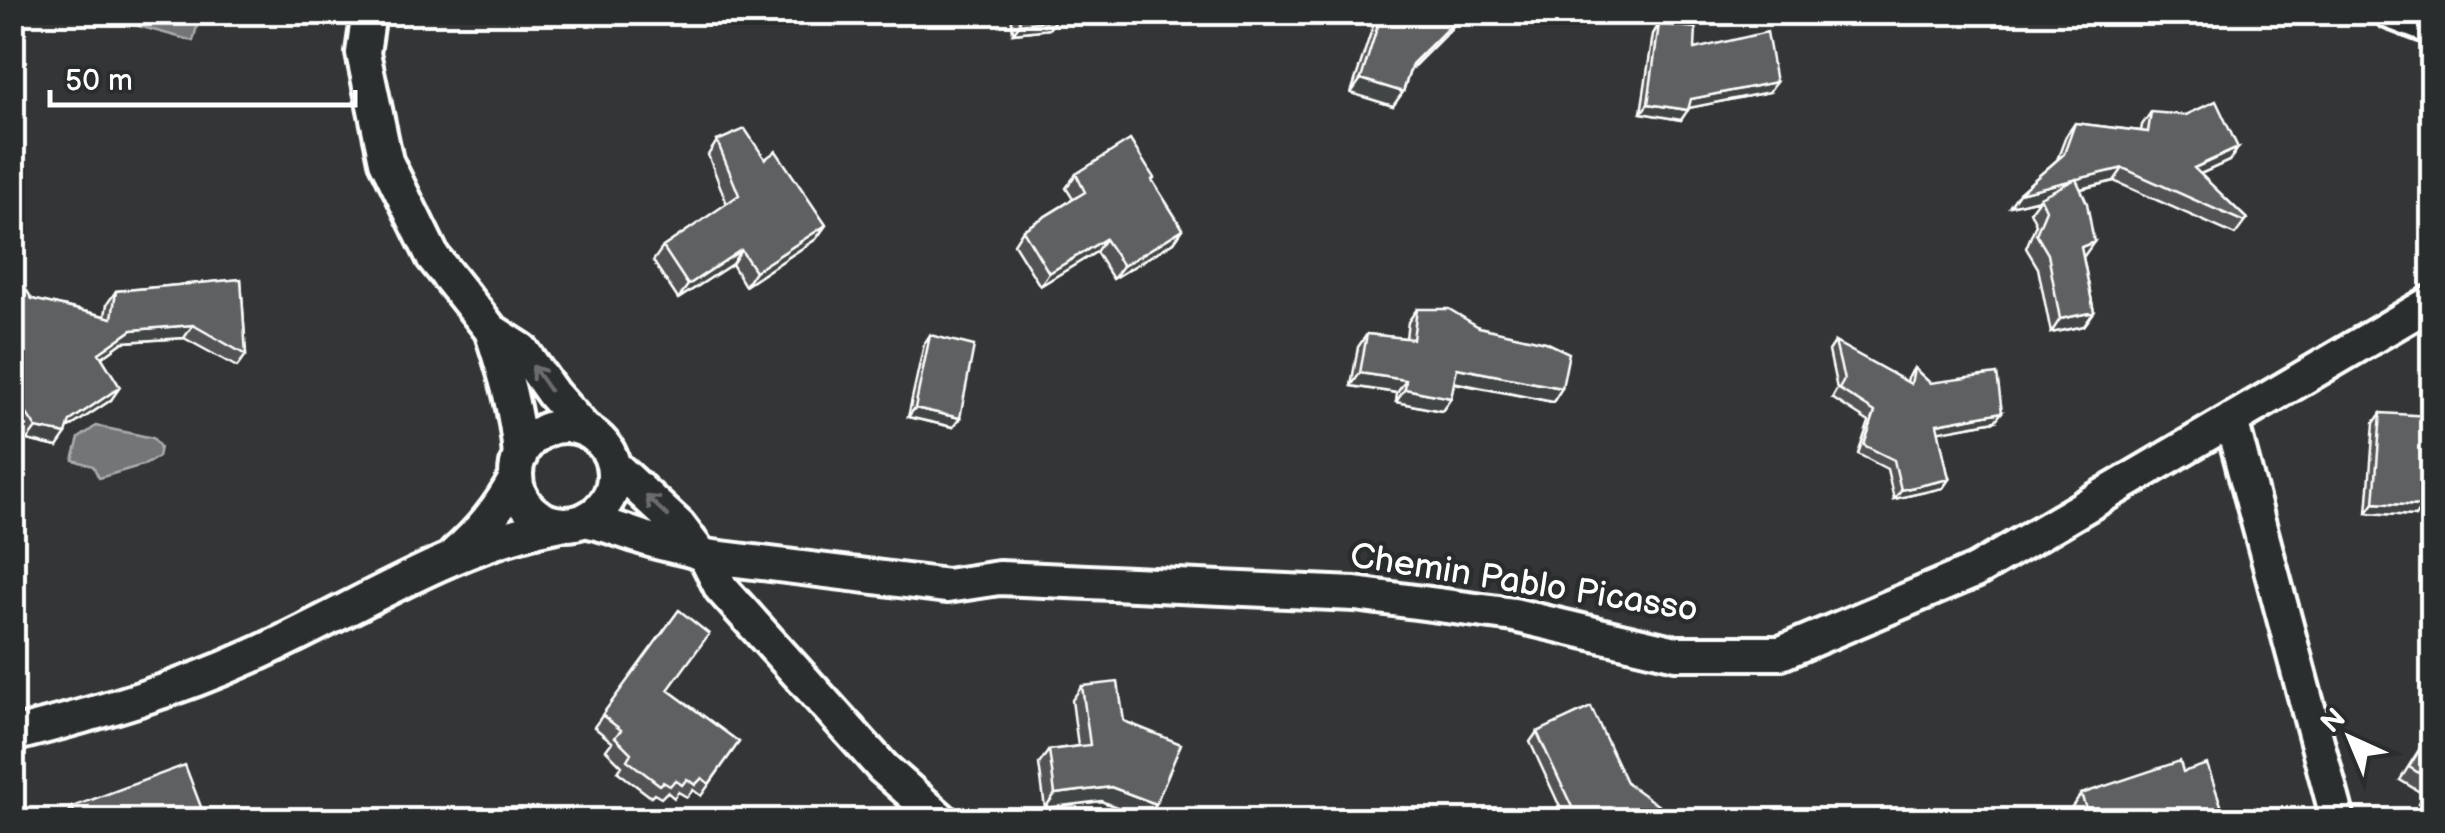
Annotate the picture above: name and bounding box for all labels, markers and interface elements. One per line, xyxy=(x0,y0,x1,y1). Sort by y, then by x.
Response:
scale bar xyxy=(50,45,355,107)
text: 50 m xyxy=(65,63,133,99)
one-way arrow xyxy=(531,364,552,392)
one-way arrow xyxy=(645,495,670,518)
street label: Chemin Pablo Picasso xyxy=(1347,534,1701,632)
north arrow xyxy=(2300,688,2400,788)
text: N xyxy=(2315,702,2353,740)

